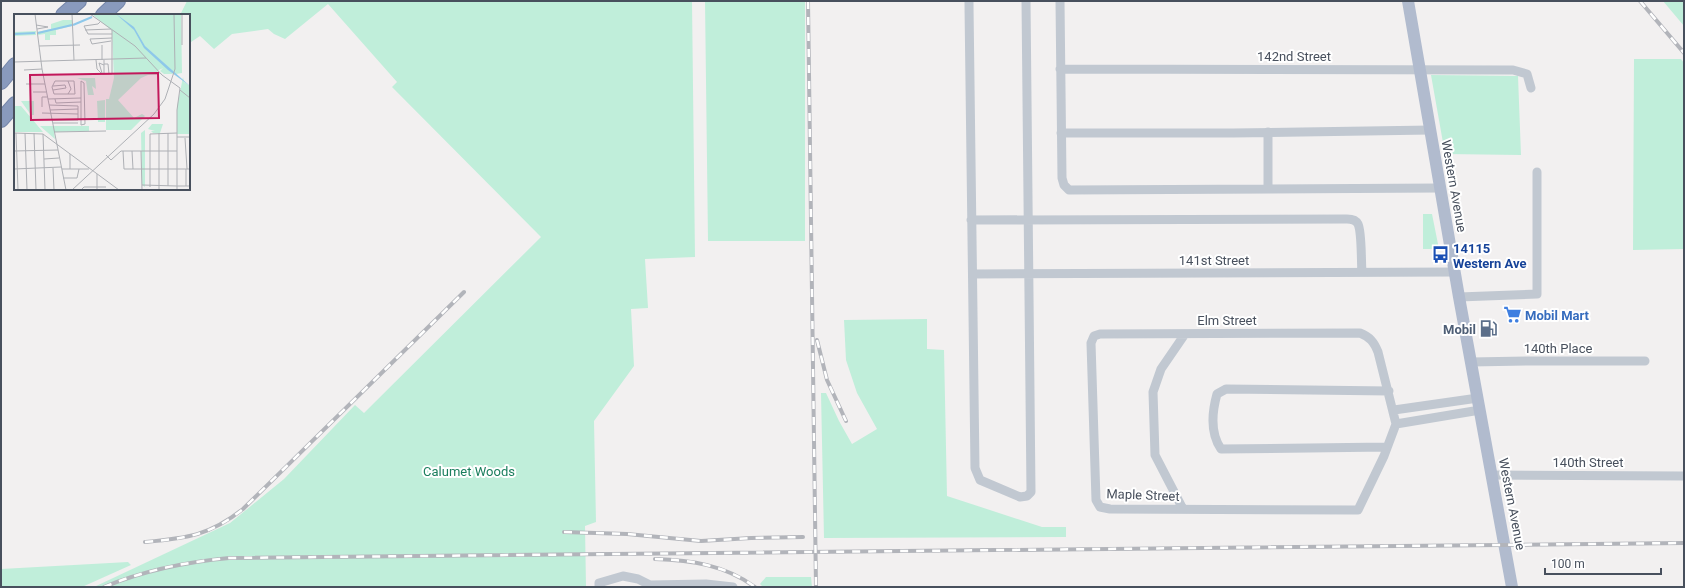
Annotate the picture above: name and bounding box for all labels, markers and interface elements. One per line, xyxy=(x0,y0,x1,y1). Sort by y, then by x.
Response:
inset map xyxy=(14,14,190,190)
street label: 142nd Street xyxy=(1257,49,1331,64)
street label: Western Avenue xyxy=(1439,139,1470,233)
place label: 14115 Western Ave xyxy=(1453,241,1527,271)
bus stop icon: 14115 Western Ave xyxy=(1430,245,1450,265)
street label: 141st Street xyxy=(1179,253,1249,268)
supermarket icon: Mobil Mart xyxy=(1502,305,1522,325)
place label: Mobil Mart xyxy=(1525,308,1590,323)
street label: Elm Street xyxy=(1197,313,1257,328)
fuel station icon: Mobil xyxy=(1479,319,1499,339)
place label: Mobil xyxy=(1443,322,1476,337)
street label: 140th Place xyxy=(1524,341,1592,356)
street label: 140th Street xyxy=(1553,455,1623,470)
street label: Western Avenue xyxy=(1496,457,1528,551)
park label: Calumet Woods xyxy=(423,464,515,479)
street label: Maple Street xyxy=(1106,486,1180,504)
scale bar xyxy=(1545,550,1661,576)
text: 100 m xyxy=(1551,557,1585,571)

